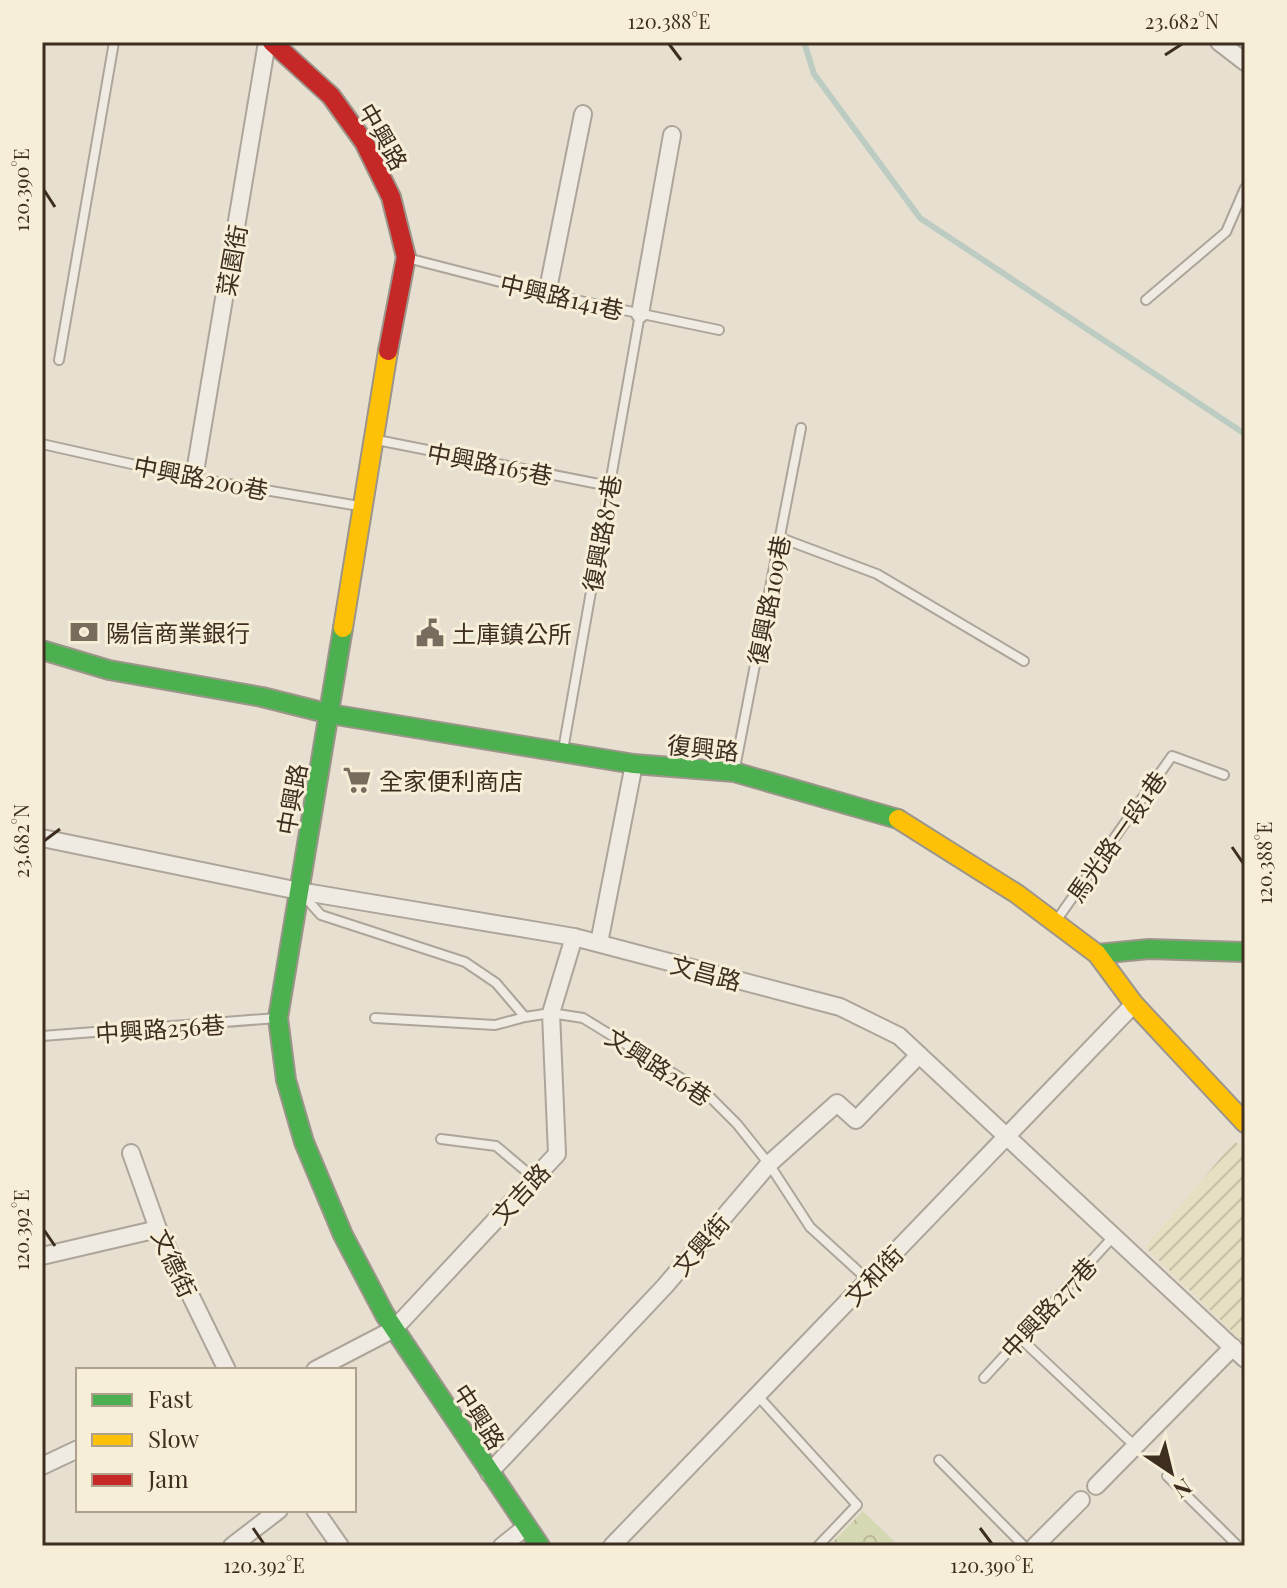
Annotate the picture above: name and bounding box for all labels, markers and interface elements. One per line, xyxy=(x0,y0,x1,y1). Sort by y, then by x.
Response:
text: 120.388°E xyxy=(628,7,710,34)
text: 23.682°N xyxy=(1145,7,1219,34)
street label: 中興路 xyxy=(352,97,416,175)
text: 120.390°E xyxy=(7,148,34,232)
street label: 菜園街 xyxy=(209,222,253,298)
street label: 中興路141巷 xyxy=(497,266,627,326)
street label: 中興路165巷 xyxy=(424,435,556,491)
street label: 中興路200巷 xyxy=(131,448,271,506)
street label: 復興路87巷 xyxy=(575,472,627,594)
street label: 復興路109巷 xyxy=(740,532,796,668)
place label: 陽信商業銀行 xyxy=(106,616,250,648)
bank icon: 陽信商業銀行 xyxy=(69,617,99,647)
place label: 土庫鎮公所 xyxy=(452,617,572,649)
public building icon: 土庫鎮公所 xyxy=(415,618,445,648)
street label: 復興路 xyxy=(666,727,740,767)
street label: 中興路 xyxy=(269,761,313,837)
place label: 全家便利商店 xyxy=(379,764,523,796)
street label: 馬光路一段1巷 xyxy=(1059,764,1173,908)
supermarket icon: 全家便利商店 xyxy=(342,765,372,795)
text: 23.682°N xyxy=(7,804,34,878)
text: 120.388°E xyxy=(1250,822,1277,904)
street label: 文昌路 xyxy=(667,947,745,997)
street label: 中興路256巷 xyxy=(94,1008,226,1048)
street label: 文興路26巷 xyxy=(600,1020,718,1112)
street label: 文吉路 xyxy=(484,1156,556,1230)
text: 120.392°E xyxy=(7,1189,34,1271)
street label: 文興街 xyxy=(664,1206,736,1282)
street label: 文德街 xyxy=(145,1224,205,1302)
street label: 文和街 xyxy=(836,1238,910,1312)
street label: 中興路277巷 xyxy=(993,1250,1103,1364)
legend xyxy=(76,1368,356,1512)
street label: 中興路 xyxy=(447,1377,513,1455)
text: Fast xyxy=(148,1382,193,1414)
text: Slow xyxy=(148,1422,200,1454)
north arrow xyxy=(1131,1432,1211,1512)
text: Jam xyxy=(147,1462,189,1494)
text: N xyxy=(1168,1472,1198,1506)
text: 120.392°E xyxy=(223,1551,305,1578)
text: 120.390°E xyxy=(950,1551,1034,1578)

